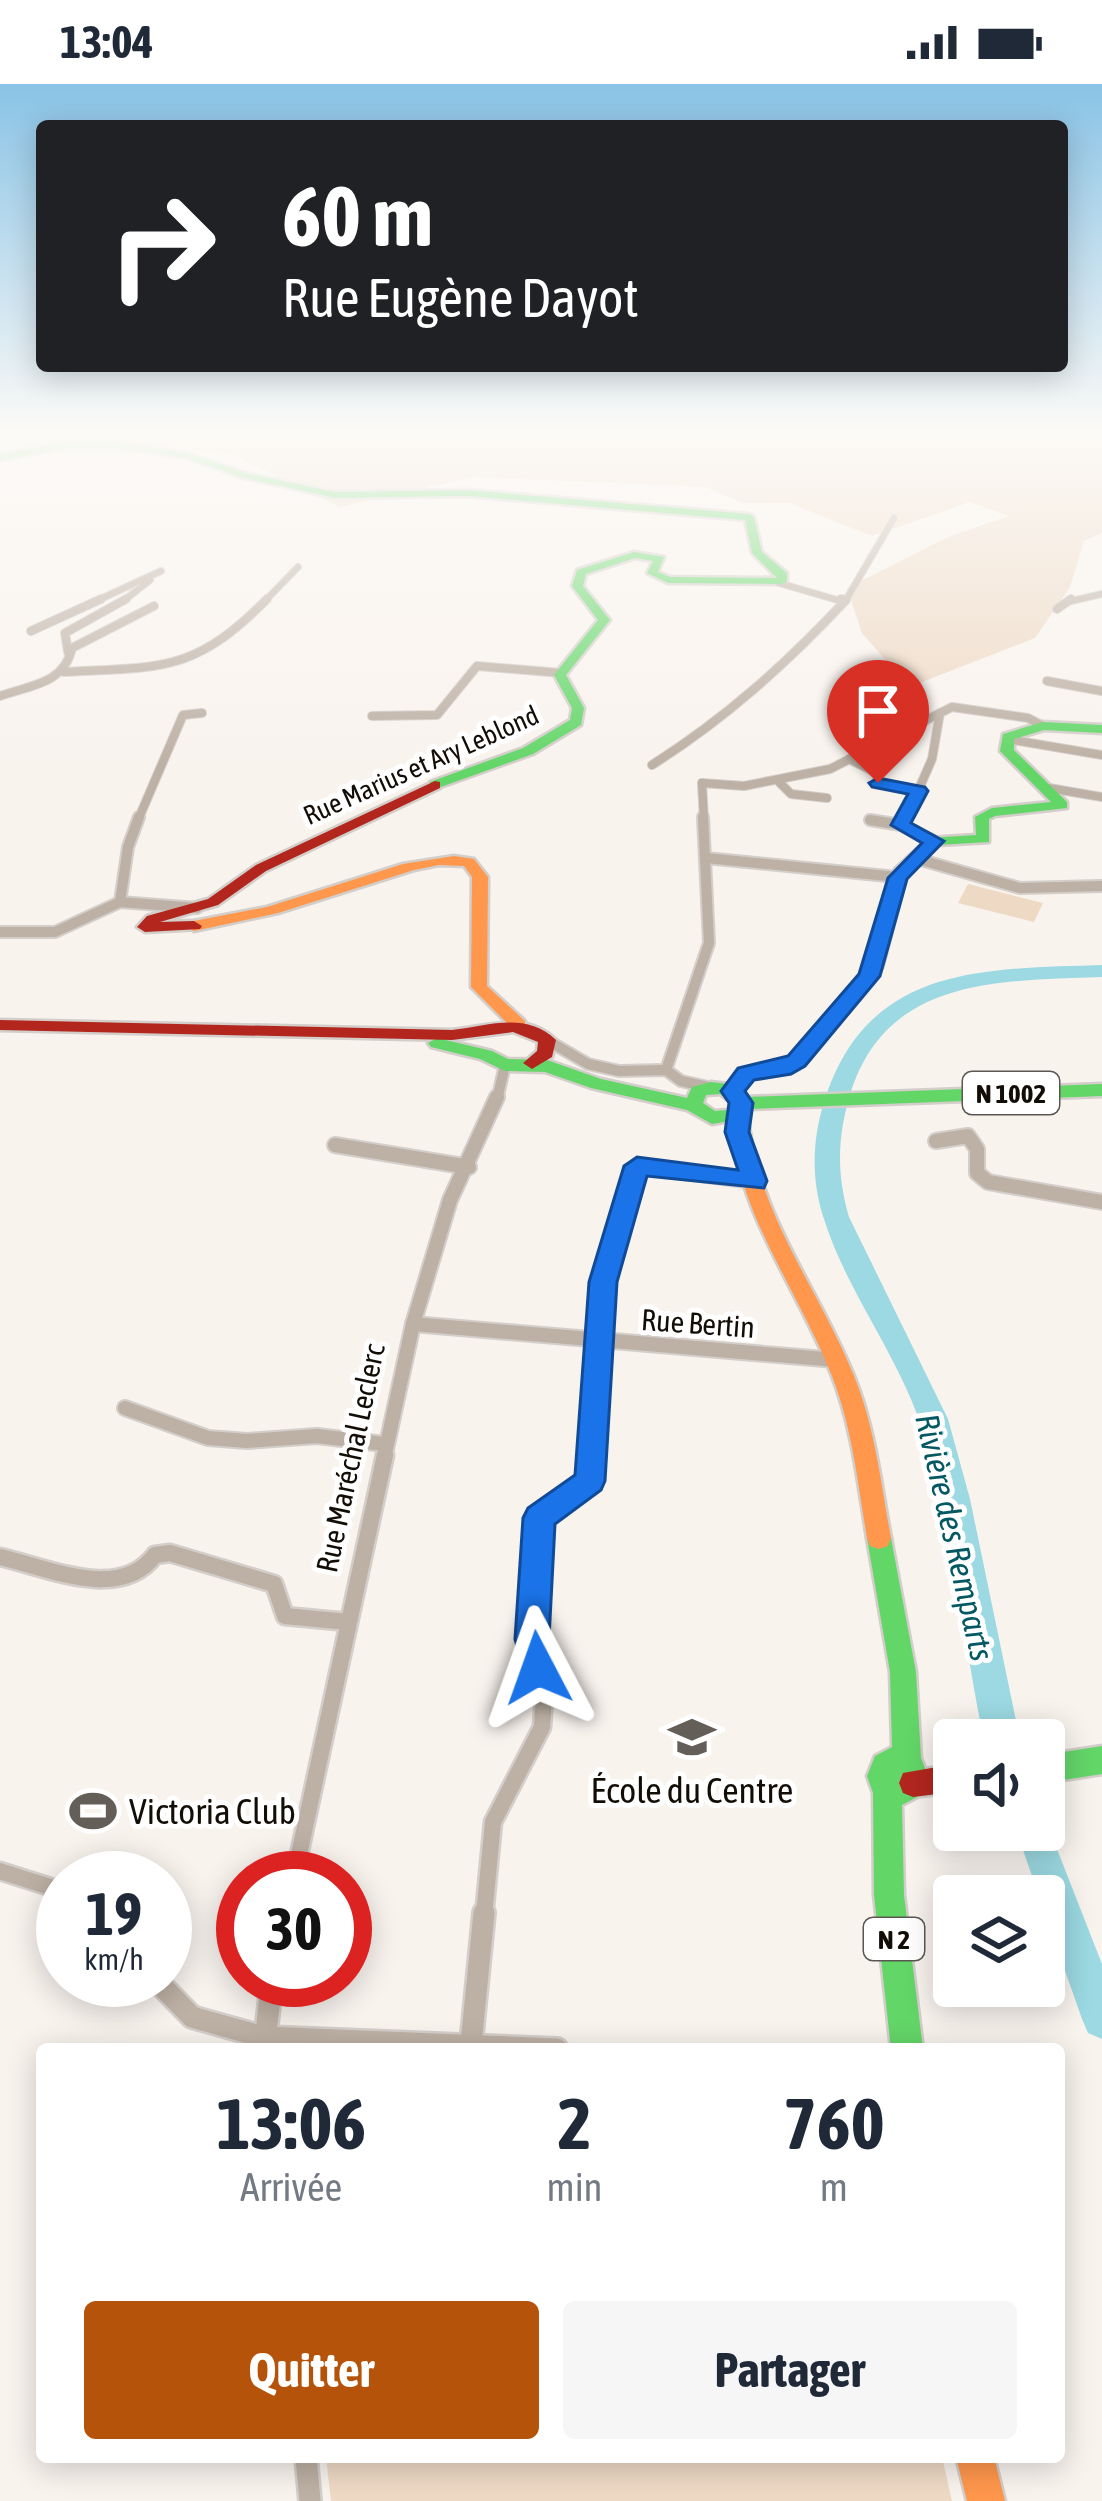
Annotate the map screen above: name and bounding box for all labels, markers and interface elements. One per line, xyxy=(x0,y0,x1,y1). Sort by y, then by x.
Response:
text: 13:04 xyxy=(60,16,154,68)
icon: right xyxy=(84,168,240,324)
text: 60 m xyxy=(282,168,433,264)
text: Rue Eugène Dayot xyxy=(282,267,639,328)
pin xyxy=(827,660,929,783)
icon: arrive xyxy=(845,678,911,744)
street label: Rue Marius et Ary Leblond xyxy=(299,699,543,831)
road number: N 1002 xyxy=(963,1072,1059,1114)
street label: Rue Bertin xyxy=(640,1302,756,1344)
street label: Rue Maréchal Leclerc xyxy=(309,1340,391,1575)
water label: Rivière des Remparts xyxy=(908,1410,1002,1664)
position arrow xyxy=(475,1605,601,1731)
school or university icon: École du Centre xyxy=(667,1712,717,1762)
map controls xyxy=(933,1719,1065,2007)
button: sound xyxy=(933,1719,1065,1851)
place label: École du Centre xyxy=(591,1769,793,1811)
sports icon: Victoria Club xyxy=(68,1786,118,1836)
place label: Victoria Club xyxy=(129,1790,296,1832)
speed limit sign: 30 xyxy=(216,1851,372,2007)
button: layers xyxy=(933,1875,1065,2007)
text: 19 xyxy=(86,1879,142,1948)
road number: N 2 xyxy=(864,1918,924,1960)
text: km/h xyxy=(84,1942,144,1976)
text: 13:06 xyxy=(216,2082,366,2164)
text: 2 xyxy=(558,2082,591,2164)
text: 760 xyxy=(783,2082,885,2164)
text: Arrivée xyxy=(240,2165,342,2209)
text: min xyxy=(547,2165,603,2209)
text: m xyxy=(820,2165,848,2209)
button: Quitter xyxy=(84,2301,539,2439)
button: Partager xyxy=(563,2301,1017,2439)

